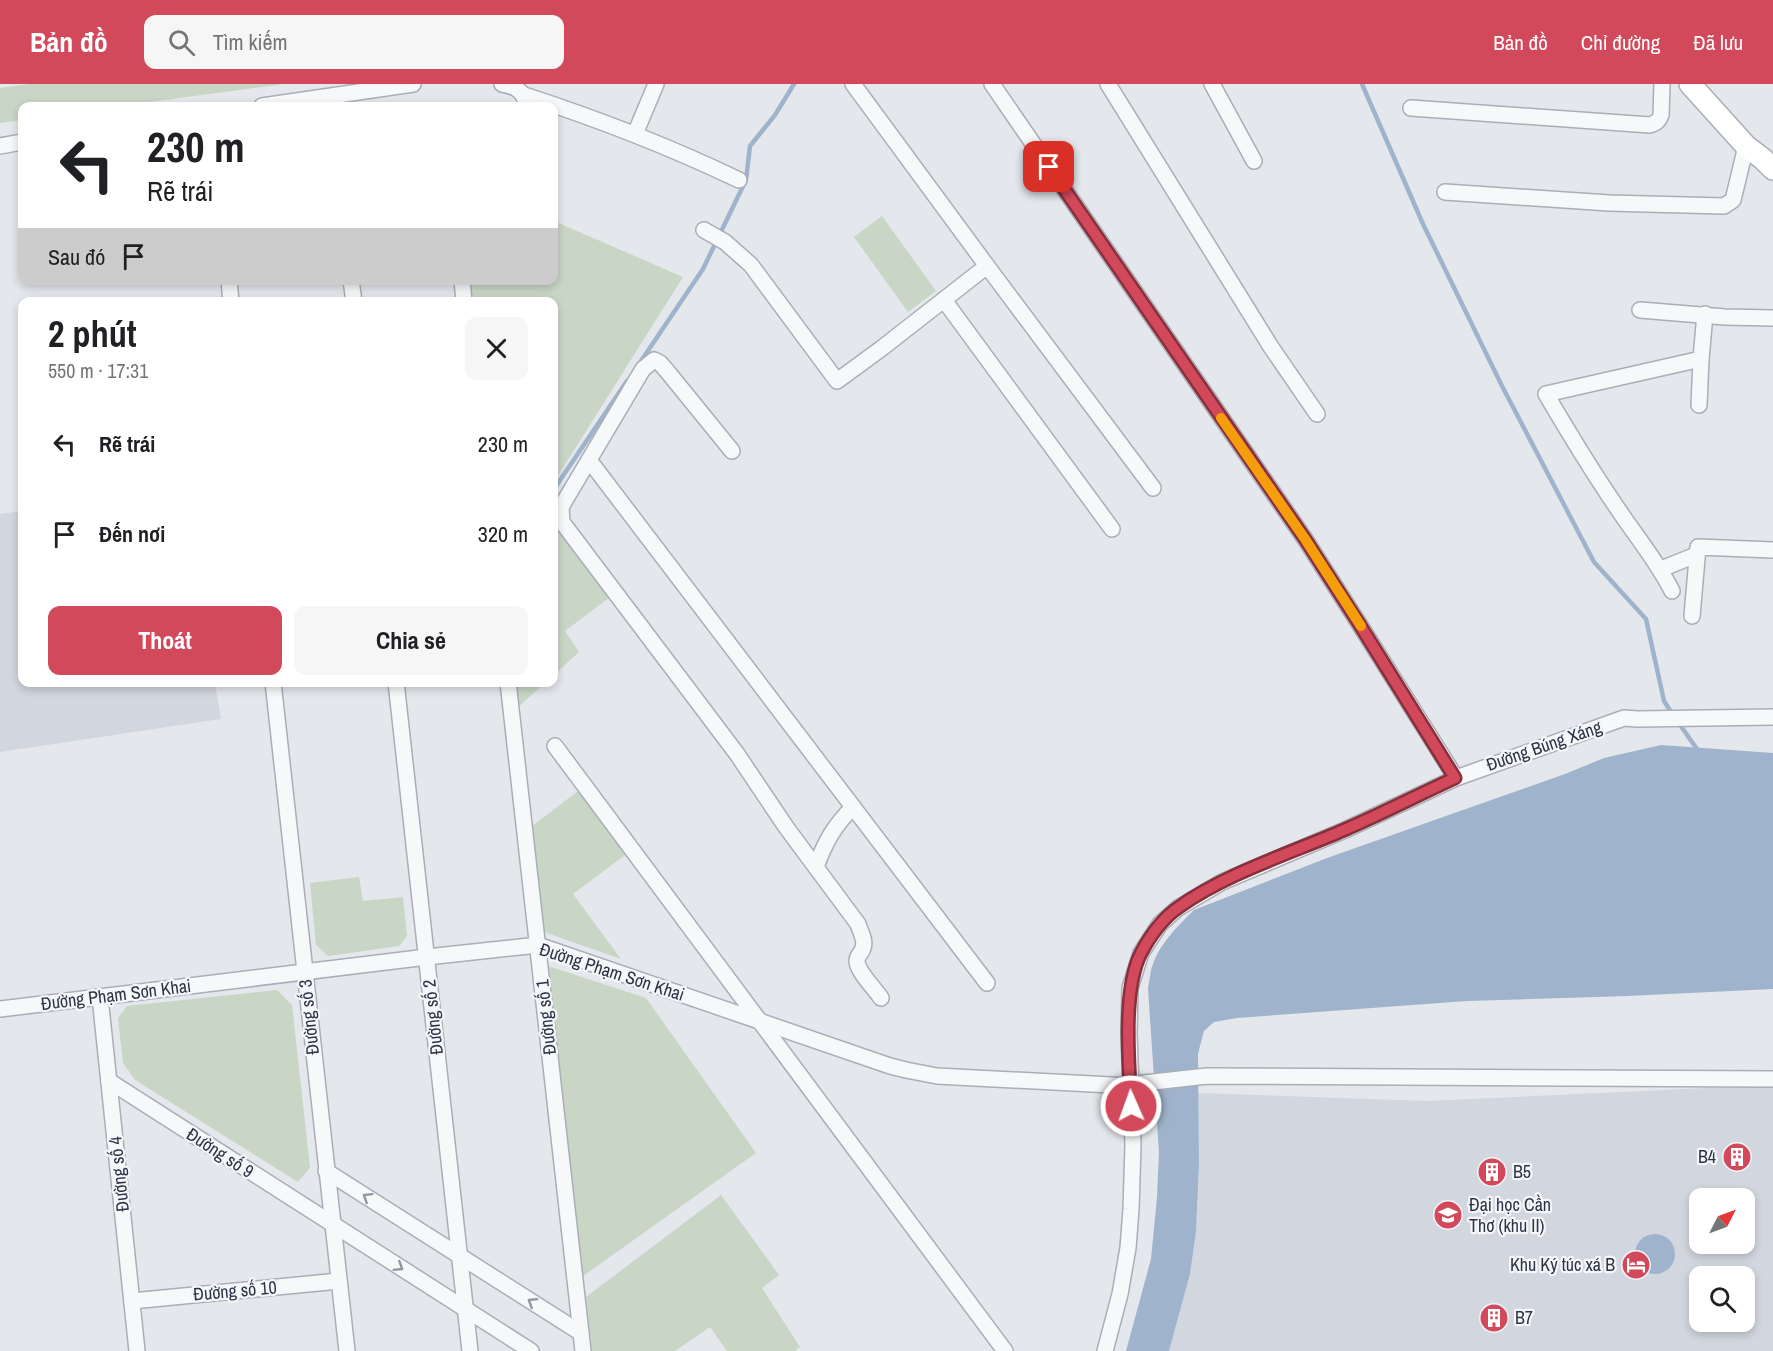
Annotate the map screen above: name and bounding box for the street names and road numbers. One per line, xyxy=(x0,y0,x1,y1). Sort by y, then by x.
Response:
street label: Đường Búng Xáng xyxy=(1483,714,1606,777)
street label: Đường Phạm Sơn Khai xyxy=(536,936,688,1007)
street label: Đường Phạm Sơn Khai xyxy=(39,973,192,1016)
street label: Đường số 1 xyxy=(529,977,562,1056)
street label: Đường số 3 xyxy=(292,978,325,1056)
street label: Đường số 2 xyxy=(416,978,449,1056)
street label: Đường số 9 xyxy=(182,1122,259,1184)
street label: Đường số 4 xyxy=(102,1135,135,1213)
street label: Đường số 10 xyxy=(192,1274,278,1307)

